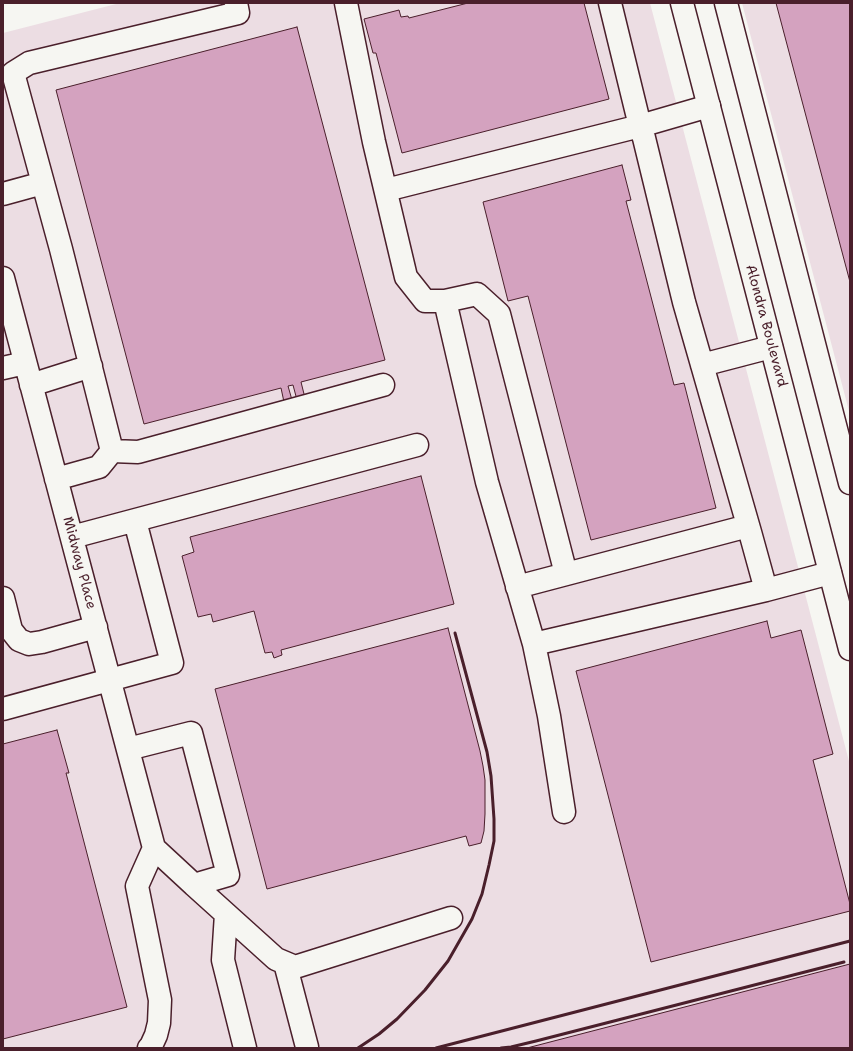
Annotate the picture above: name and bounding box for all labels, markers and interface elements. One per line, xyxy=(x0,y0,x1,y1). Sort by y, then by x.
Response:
street label: Alondra Boulevard xyxy=(742,263,790,389)
street label: Midway Place xyxy=(59,515,99,611)

